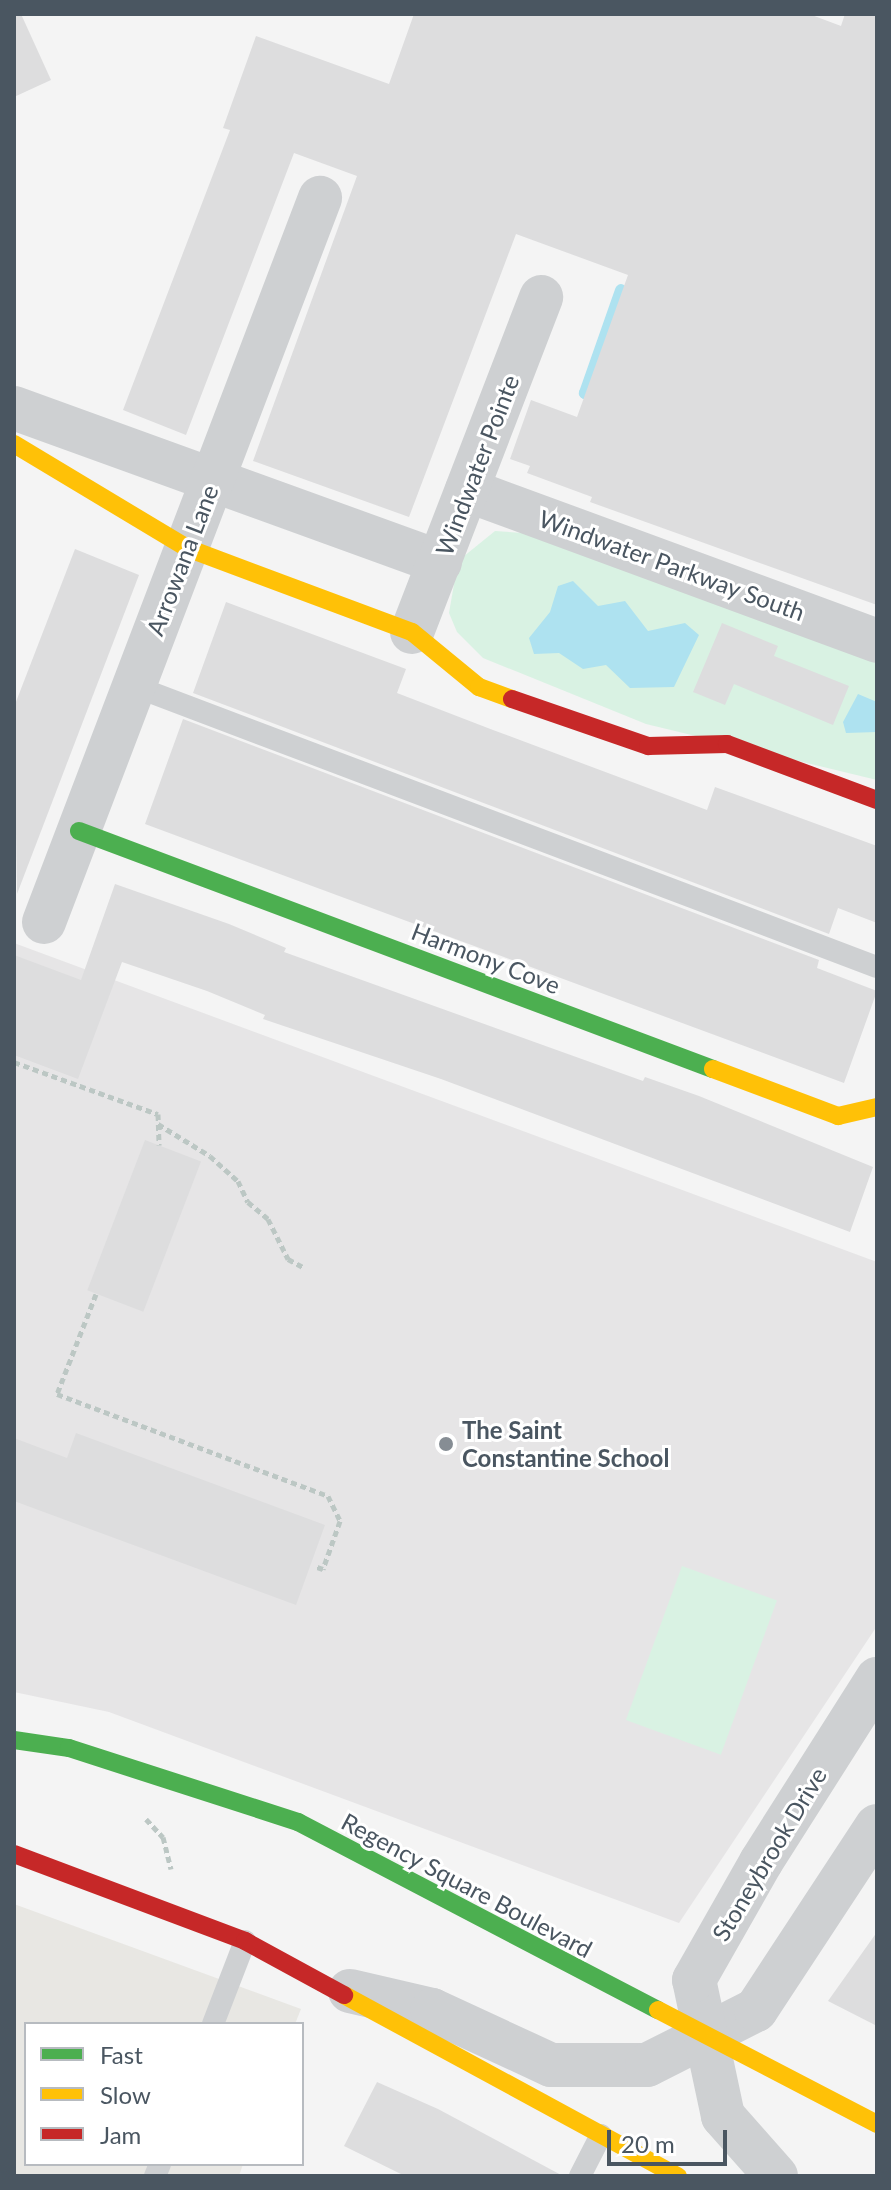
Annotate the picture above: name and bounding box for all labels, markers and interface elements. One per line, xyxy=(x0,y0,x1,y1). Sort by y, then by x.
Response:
street label: Windwater Pointe xyxy=(429,370,525,560)
street label: Arrowana Lane xyxy=(140,481,224,639)
street label: Windwater Parkway South xyxy=(535,503,809,627)
street label: Harmony Cove xyxy=(407,916,565,1000)
place label: The Saint Constantine School xyxy=(462,1416,669,1472)
marker: The Saint Constantine School xyxy=(437,1435,455,1453)
street label: Stoneybrook Drive xyxy=(706,1762,832,1946)
street label: Regency Square Boulevard xyxy=(337,1807,597,1963)
legend xyxy=(24,2022,304,2166)
text: Fast xyxy=(100,2040,143,2069)
text: Slow xyxy=(100,2080,151,2109)
scale bar xyxy=(611,2114,731,2164)
text: Jam xyxy=(100,2120,141,2149)
text: 20 m xyxy=(621,2129,675,2158)

